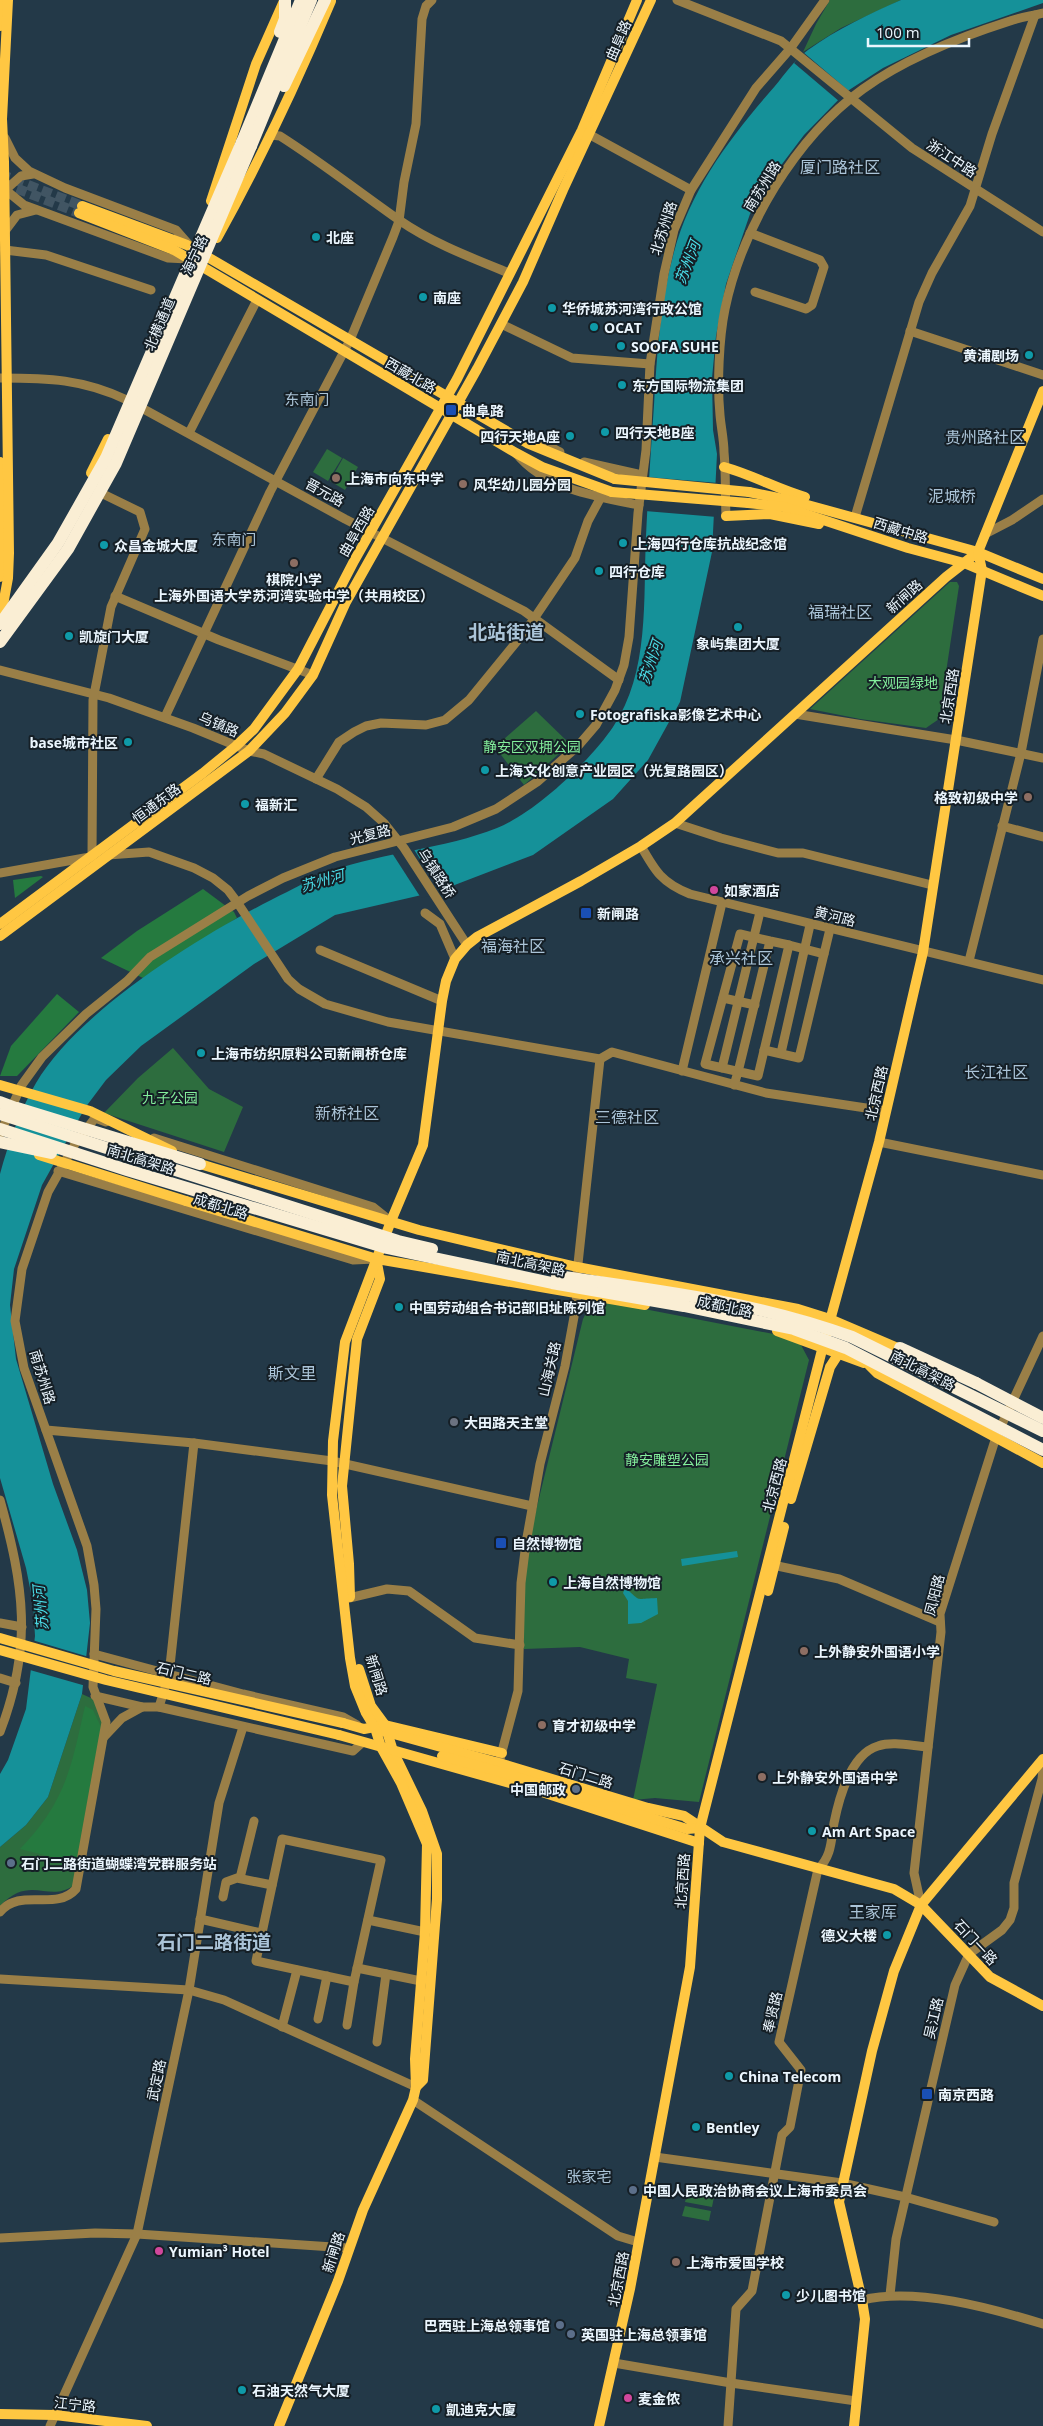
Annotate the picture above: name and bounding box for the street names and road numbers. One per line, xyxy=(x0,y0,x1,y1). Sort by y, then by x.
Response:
street label: 曲阜路 xyxy=(601,17,635,63)
street label: 浙江中路 xyxy=(923,135,981,181)
street label: 南苏州路 xyxy=(739,157,785,215)
street label: 北苏州路 xyxy=(645,198,681,258)
street label: 海宁路 xyxy=(177,232,211,278)
street label: 北横通道 xyxy=(139,295,179,353)
street label: 西藏北路 xyxy=(382,353,440,397)
street label: 晋元路 xyxy=(302,474,348,510)
street label: 曲阜西路 xyxy=(334,502,378,560)
street label: 西藏中路 xyxy=(871,513,931,547)
street label: 新闸路 xyxy=(882,575,926,617)
street label: 北京西路 xyxy=(935,667,963,725)
street label: 乌镇路 xyxy=(196,707,242,741)
street label: 恒通东路 xyxy=(128,779,184,827)
street label: 光复路 xyxy=(347,820,393,848)
street label: 乌镇路桥 xyxy=(414,844,460,902)
street label: 黄河路 xyxy=(812,902,858,930)
street label: 北京西路 xyxy=(860,1064,892,1122)
street label: 南北高架路 xyxy=(105,1140,177,1178)
street label: 成都北路 xyxy=(191,1189,251,1223)
street label: 南北高架路 xyxy=(495,1246,567,1280)
street label: 成都北路 xyxy=(696,1291,754,1321)
street label: 山海关路 xyxy=(533,1340,565,1398)
street label: 南北高架路 xyxy=(888,1346,958,1394)
street label: 南苏州路 xyxy=(26,1347,60,1407)
street label: 北京西路 xyxy=(758,1455,790,1515)
street label: 凤阳路 xyxy=(920,1572,948,1618)
street label: 新闸路 xyxy=(362,1652,392,1698)
street label: 石门二路 xyxy=(155,1657,213,1689)
street label: 石门二路 xyxy=(556,1758,616,1792)
street label: 北京西路 xyxy=(671,1852,693,1910)
street label: 石门一路 xyxy=(950,1915,1002,1969)
street label: 奉贤路 xyxy=(758,1989,786,2035)
street label: 吴江路 xyxy=(919,1995,947,2041)
street label: 武定路 xyxy=(142,2057,170,2103)
street label: 新闸路 xyxy=(317,2229,349,2275)
street label: 北京西路 xyxy=(603,2250,633,2308)
street label: 江宁路 xyxy=(53,2392,97,2416)

